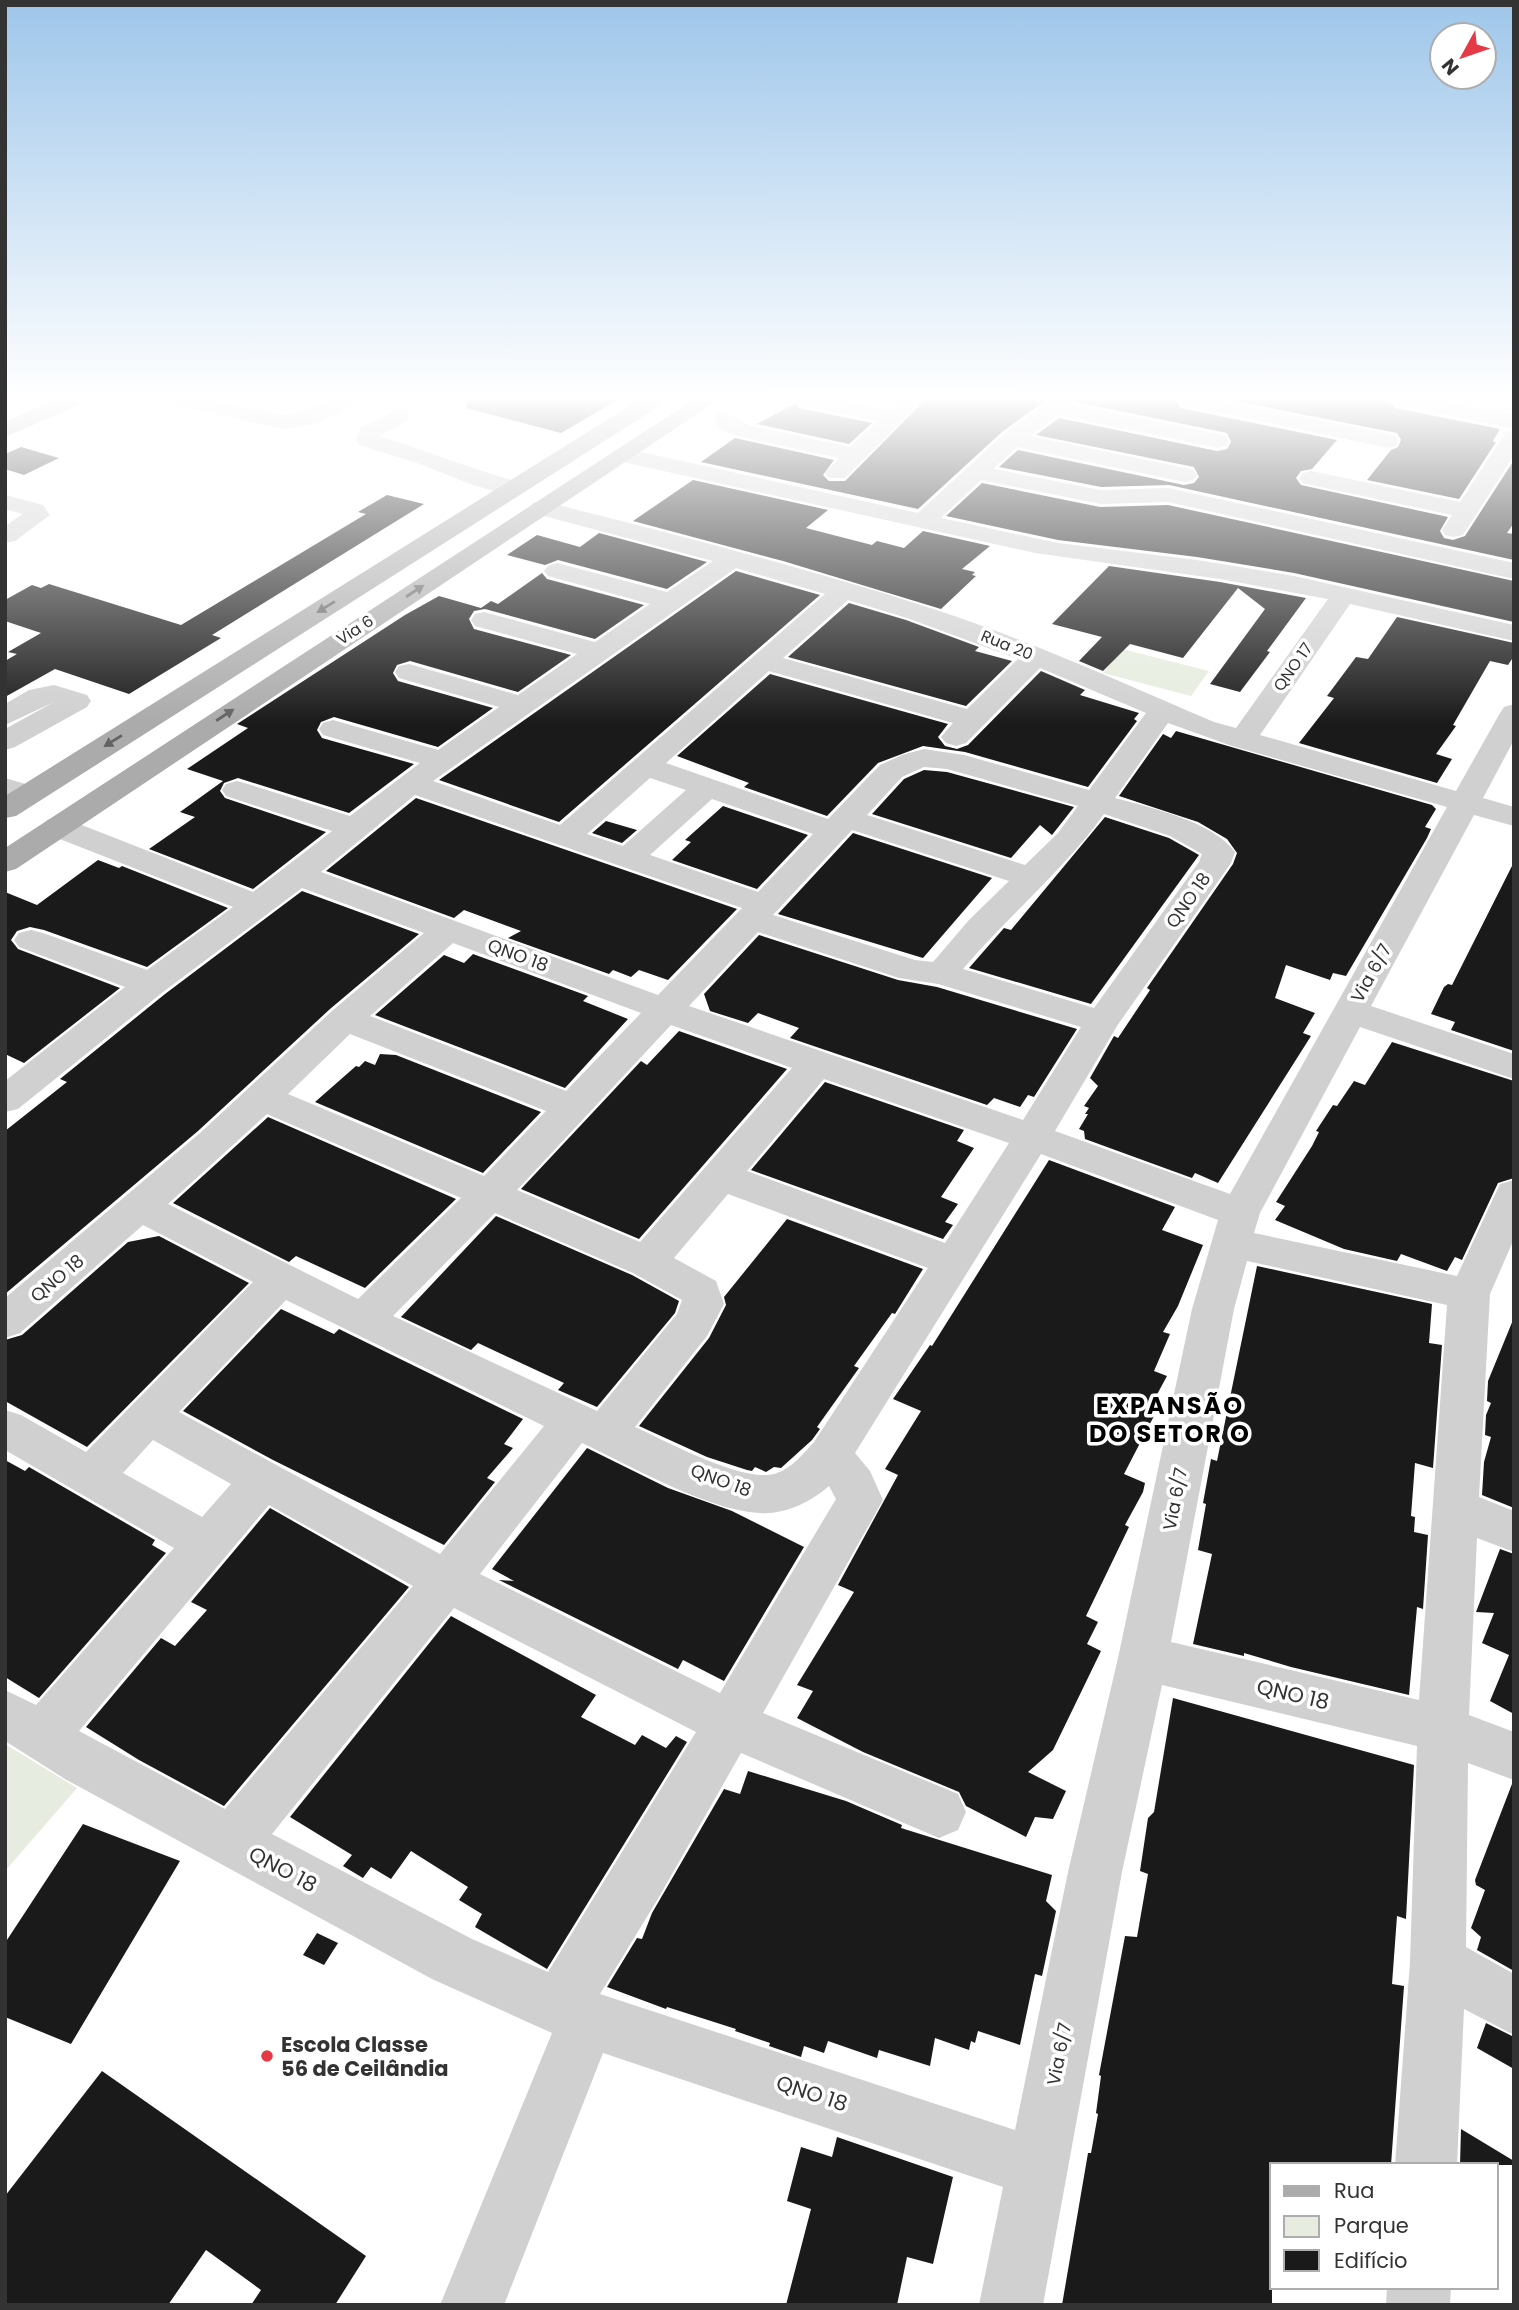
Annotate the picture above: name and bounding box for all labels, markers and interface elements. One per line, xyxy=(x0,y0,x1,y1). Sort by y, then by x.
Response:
north arrow xyxy=(1428,21,1498,91)
text: N xyxy=(1435,52,1465,81)
one-way arrow xyxy=(406,584,425,597)
one-way arrow xyxy=(317,600,336,613)
street label: Via 6 xyxy=(332,609,378,651)
street label: Rua 20 xyxy=(978,624,1036,666)
street label: QNO 17 xyxy=(1268,638,1318,696)
one-way arrow xyxy=(215,709,235,722)
one-way arrow xyxy=(104,735,123,748)
street label: QNO 18 xyxy=(1160,867,1216,933)
street label: QNO 18 xyxy=(484,932,552,978)
street label: Via 6/7 xyxy=(1345,939,1397,1007)
street label: QNO 18 xyxy=(25,1248,89,1308)
district label: EXPANSÃO DO SETOR O xyxy=(1089,1389,1251,1450)
street label: QNO 18 xyxy=(687,1457,755,1503)
street label: Via 6/7 xyxy=(1157,1465,1193,1533)
street label: QNO 18 xyxy=(1254,1672,1332,1716)
street label: QNO 18 xyxy=(244,1839,322,1899)
street label: Via 6/7 xyxy=(1041,2020,1077,2088)
place label: Escola Classe 56 de Ceilândia xyxy=(281,2030,449,2083)
marker: Escola Classe 56 de Ceilândia xyxy=(259,2048,275,2064)
street label: QNO 18 xyxy=(773,2068,851,2118)
legend xyxy=(1270,2163,1498,2289)
text: Rua xyxy=(1334,2176,1374,2205)
text: Parque xyxy=(1334,2211,1409,2240)
text: Edifício xyxy=(1334,2246,1408,2275)

